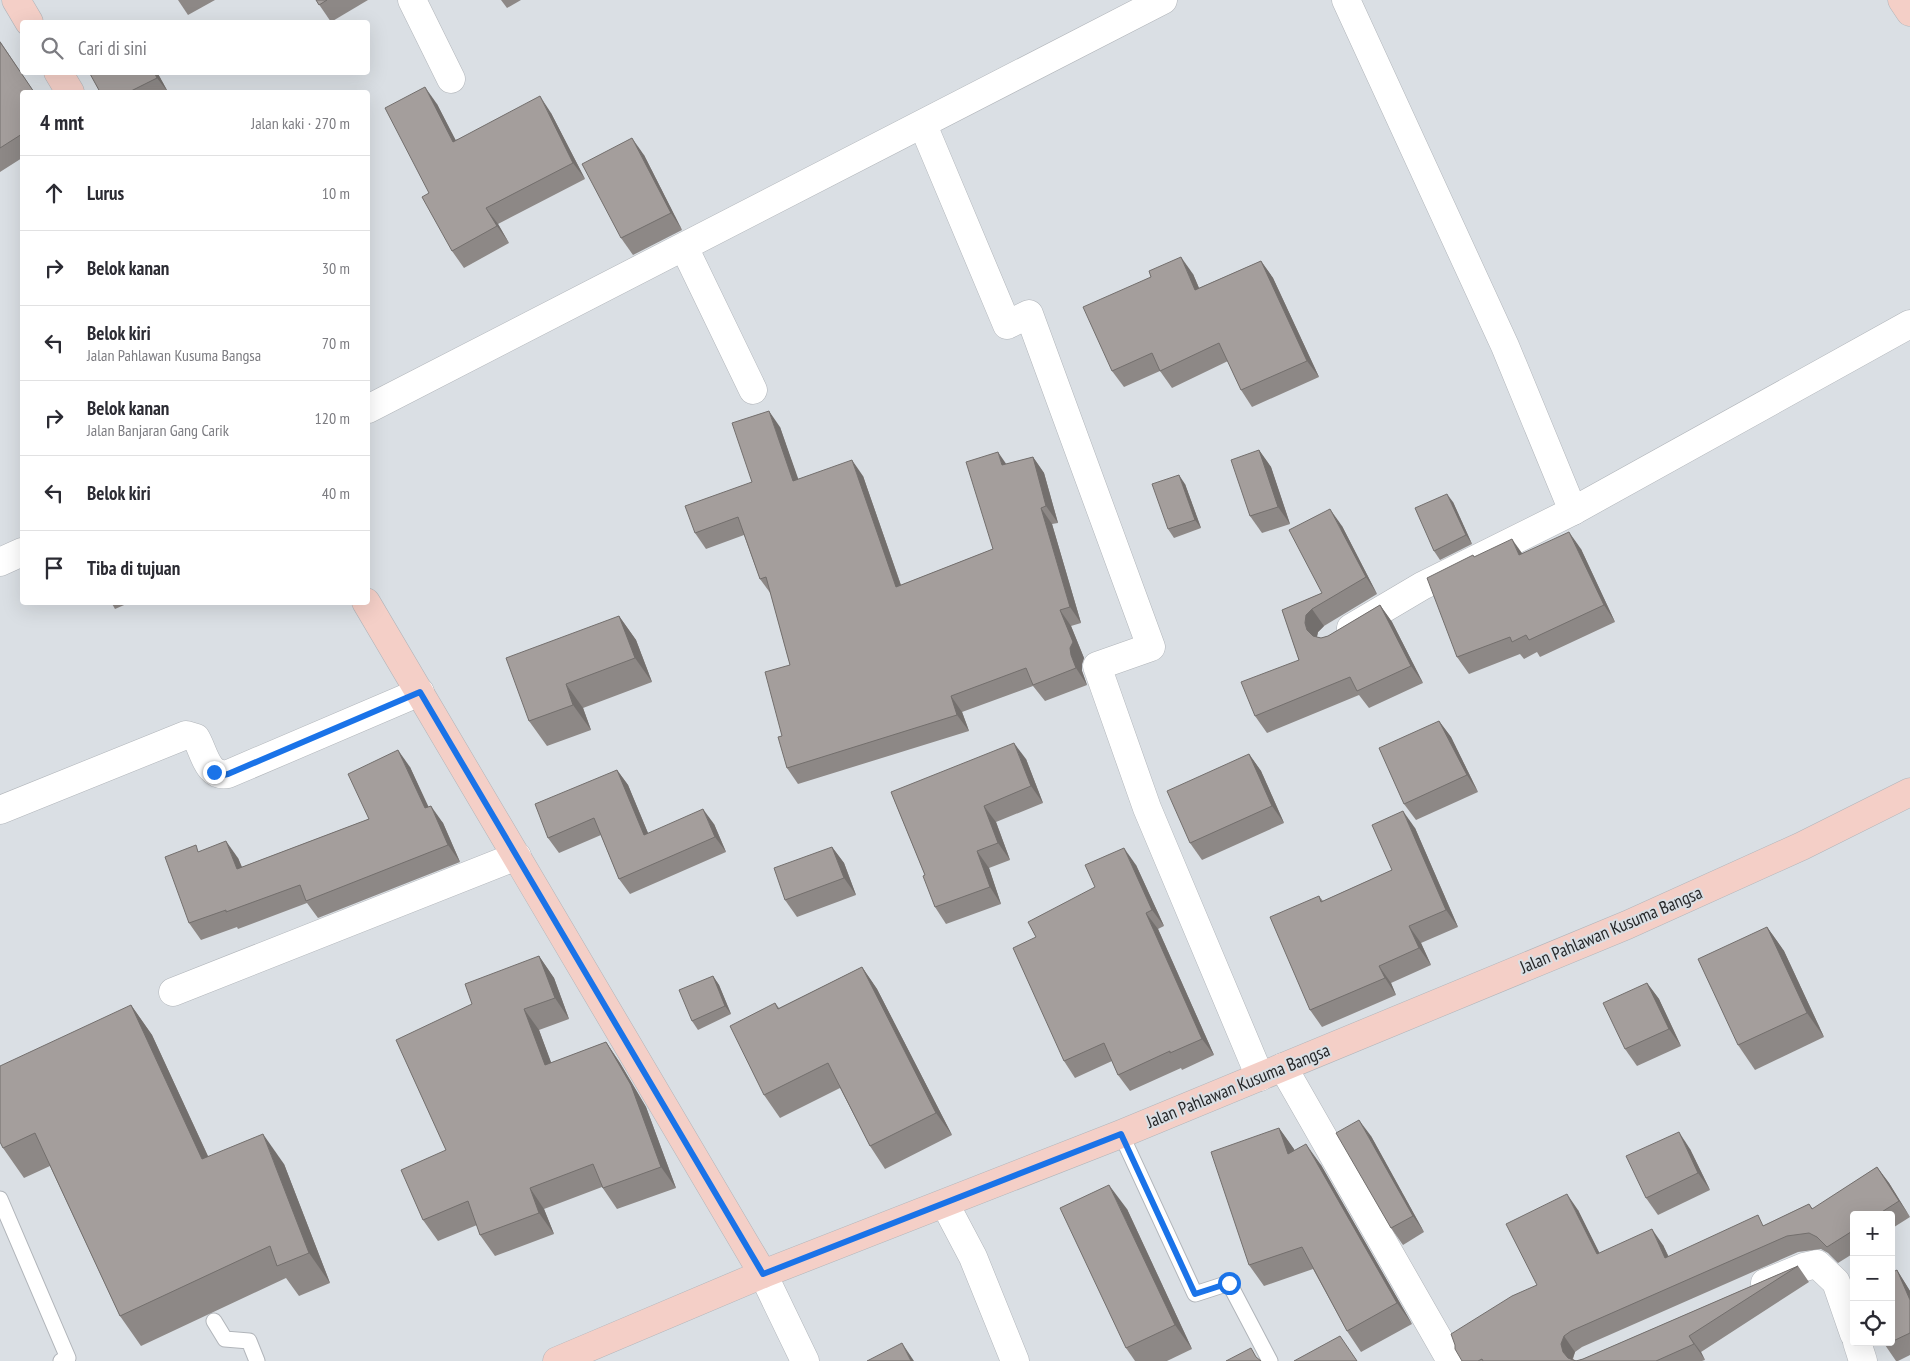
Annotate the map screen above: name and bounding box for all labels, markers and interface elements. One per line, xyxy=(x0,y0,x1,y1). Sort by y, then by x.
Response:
search box xyxy=(20,20,370,75)
icon: search xyxy=(38,34,66,62)
text: Cari di sini xyxy=(78,36,147,60)
text: 4 mnt xyxy=(40,109,84,136)
text: Jalan kaki · 270 m xyxy=(251,113,350,133)
icon: ahead xyxy=(40,179,68,207)
text: Lurus xyxy=(87,181,124,205)
text: 10 m xyxy=(322,183,350,203)
icon: right xyxy=(40,254,68,282)
text: Belok kanan xyxy=(87,256,169,280)
text: 30 m xyxy=(322,258,350,278)
text: Belok kiri xyxy=(87,321,151,345)
icon: left xyxy=(40,329,68,357)
text: 70 m xyxy=(322,333,350,353)
text: Jalan Pahlawan Kusuma Bangsa xyxy=(87,345,261,365)
text: Belok kanan xyxy=(87,396,169,420)
icon: right xyxy=(40,404,68,432)
text: 120 m xyxy=(315,408,350,428)
text: Jalan Banjaran Gang Carik xyxy=(87,420,229,440)
icon: left xyxy=(40,479,68,507)
text: Belok kiri xyxy=(87,481,151,505)
text: 40 m xyxy=(322,483,350,503)
icon: arrive xyxy=(40,554,68,582)
text: Tiba di tujuan xyxy=(87,556,180,580)
route end xyxy=(203,761,226,784)
street label: Jalan Pahlawan Kusuma Bangsa xyxy=(1515,881,1705,979)
street label: Jalan Pahlawan Kusuma Bangsa xyxy=(1142,1038,1333,1133)
map controls xyxy=(1850,1211,1895,1346)
button: + xyxy=(1850,1211,1895,1256)
button: − xyxy=(1850,1256,1895,1301)
route start xyxy=(1218,1272,1241,1295)
button: locate xyxy=(1850,1301,1895,1346)

